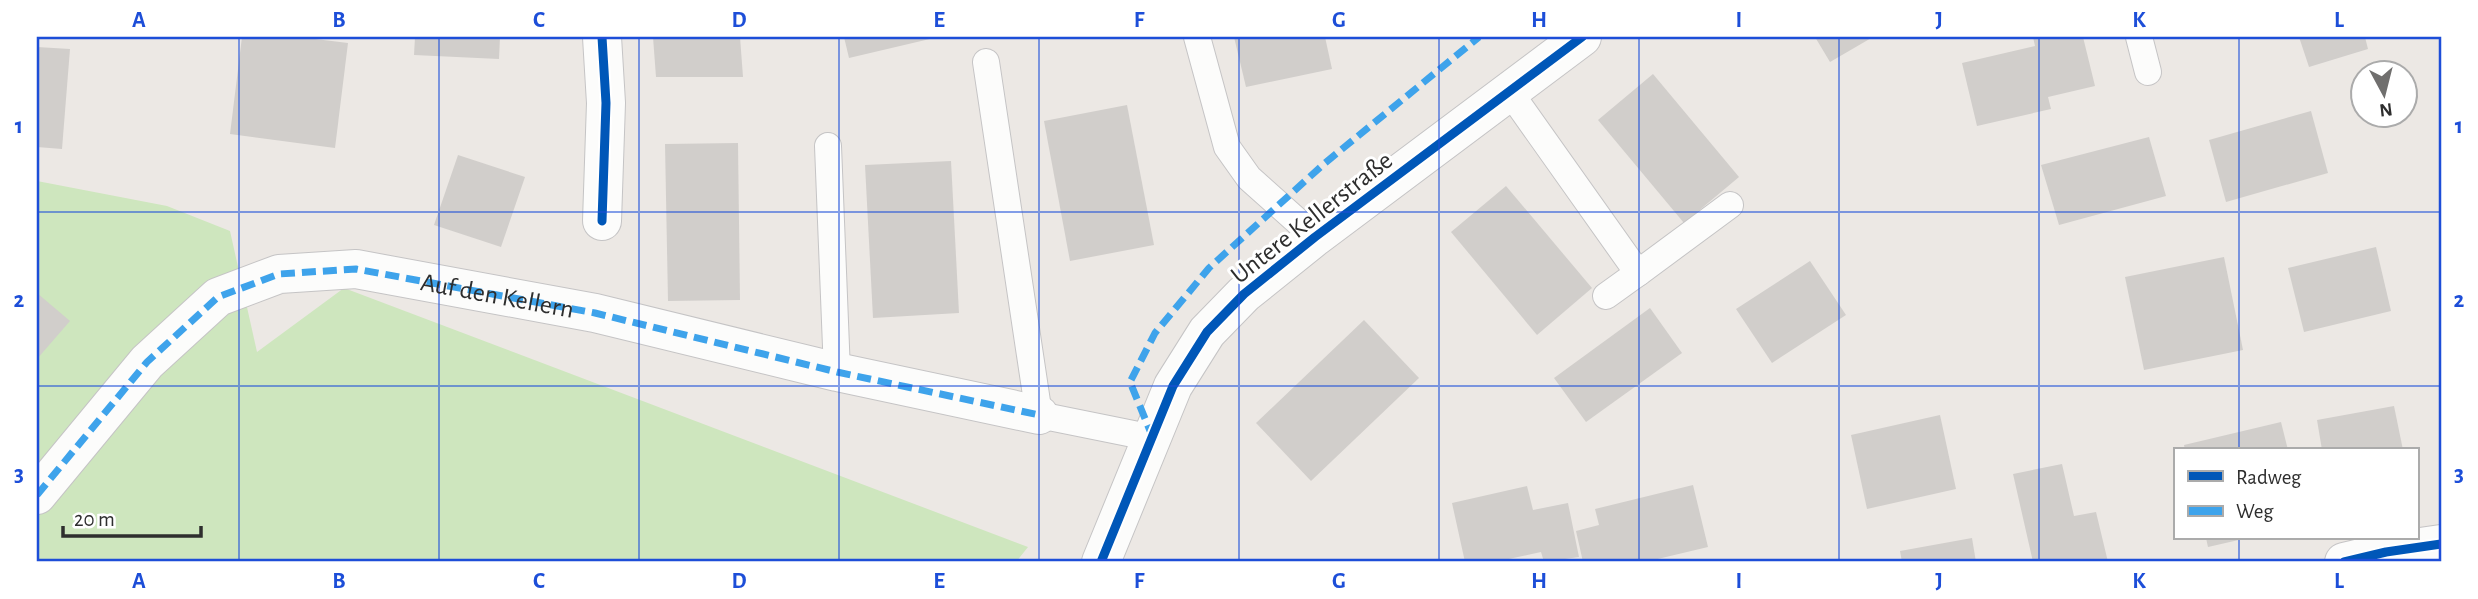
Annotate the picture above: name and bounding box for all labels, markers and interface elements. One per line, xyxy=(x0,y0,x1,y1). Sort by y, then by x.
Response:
text: A xyxy=(132,9,146,32)
text: B xyxy=(332,9,346,32)
text: C xyxy=(533,9,545,32)
text: D xyxy=(731,9,747,32)
text: E xyxy=(933,9,945,32)
text: F xyxy=(1134,9,1145,32)
text: G xyxy=(1332,9,1346,32)
text: H xyxy=(1531,9,1547,32)
text: I xyxy=(1736,9,1742,32)
text: J xyxy=(1935,9,1943,32)
text: K xyxy=(2132,9,2146,32)
text: L xyxy=(2334,9,2344,32)
north arrow xyxy=(2348,60,2418,130)
text: N xyxy=(2378,99,2394,120)
text: 1 xyxy=(15,115,23,138)
text: 1 xyxy=(2455,115,2463,138)
street label: Untere Kellerstraße xyxy=(1226,147,1397,289)
street label: Auf den Kellern xyxy=(419,269,576,323)
text: 2 xyxy=(14,289,25,312)
text: 2 xyxy=(2454,289,2465,312)
legend xyxy=(2174,448,2418,540)
text: 3 xyxy=(14,463,24,486)
text: 3 xyxy=(2454,463,2464,486)
text: Radweg xyxy=(2236,467,2302,488)
scale bar xyxy=(63,494,201,538)
text: Weg xyxy=(2236,501,2274,522)
text: 20 m xyxy=(74,509,115,530)
text: A xyxy=(132,570,146,593)
text: B xyxy=(332,570,346,593)
text: C xyxy=(533,570,545,593)
text: D xyxy=(731,570,747,593)
text: E xyxy=(933,570,945,593)
text: F xyxy=(1134,570,1145,593)
text: G xyxy=(1332,570,1346,593)
text: H xyxy=(1531,570,1547,593)
text: I xyxy=(1736,570,1742,593)
text: J xyxy=(1935,570,1943,593)
text: K xyxy=(2132,570,2146,593)
text: L xyxy=(2334,570,2344,593)

